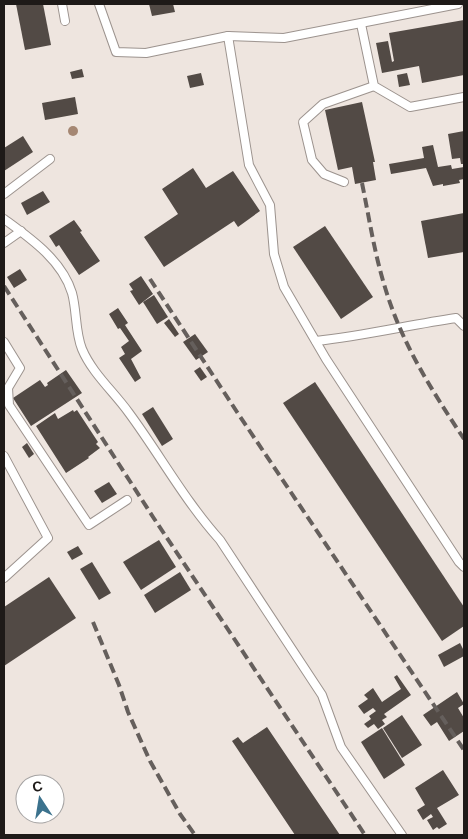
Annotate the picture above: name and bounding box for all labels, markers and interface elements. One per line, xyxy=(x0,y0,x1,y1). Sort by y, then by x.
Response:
north arrow xyxy=(15,774,65,824)
text: С xyxy=(30,776,44,795)

